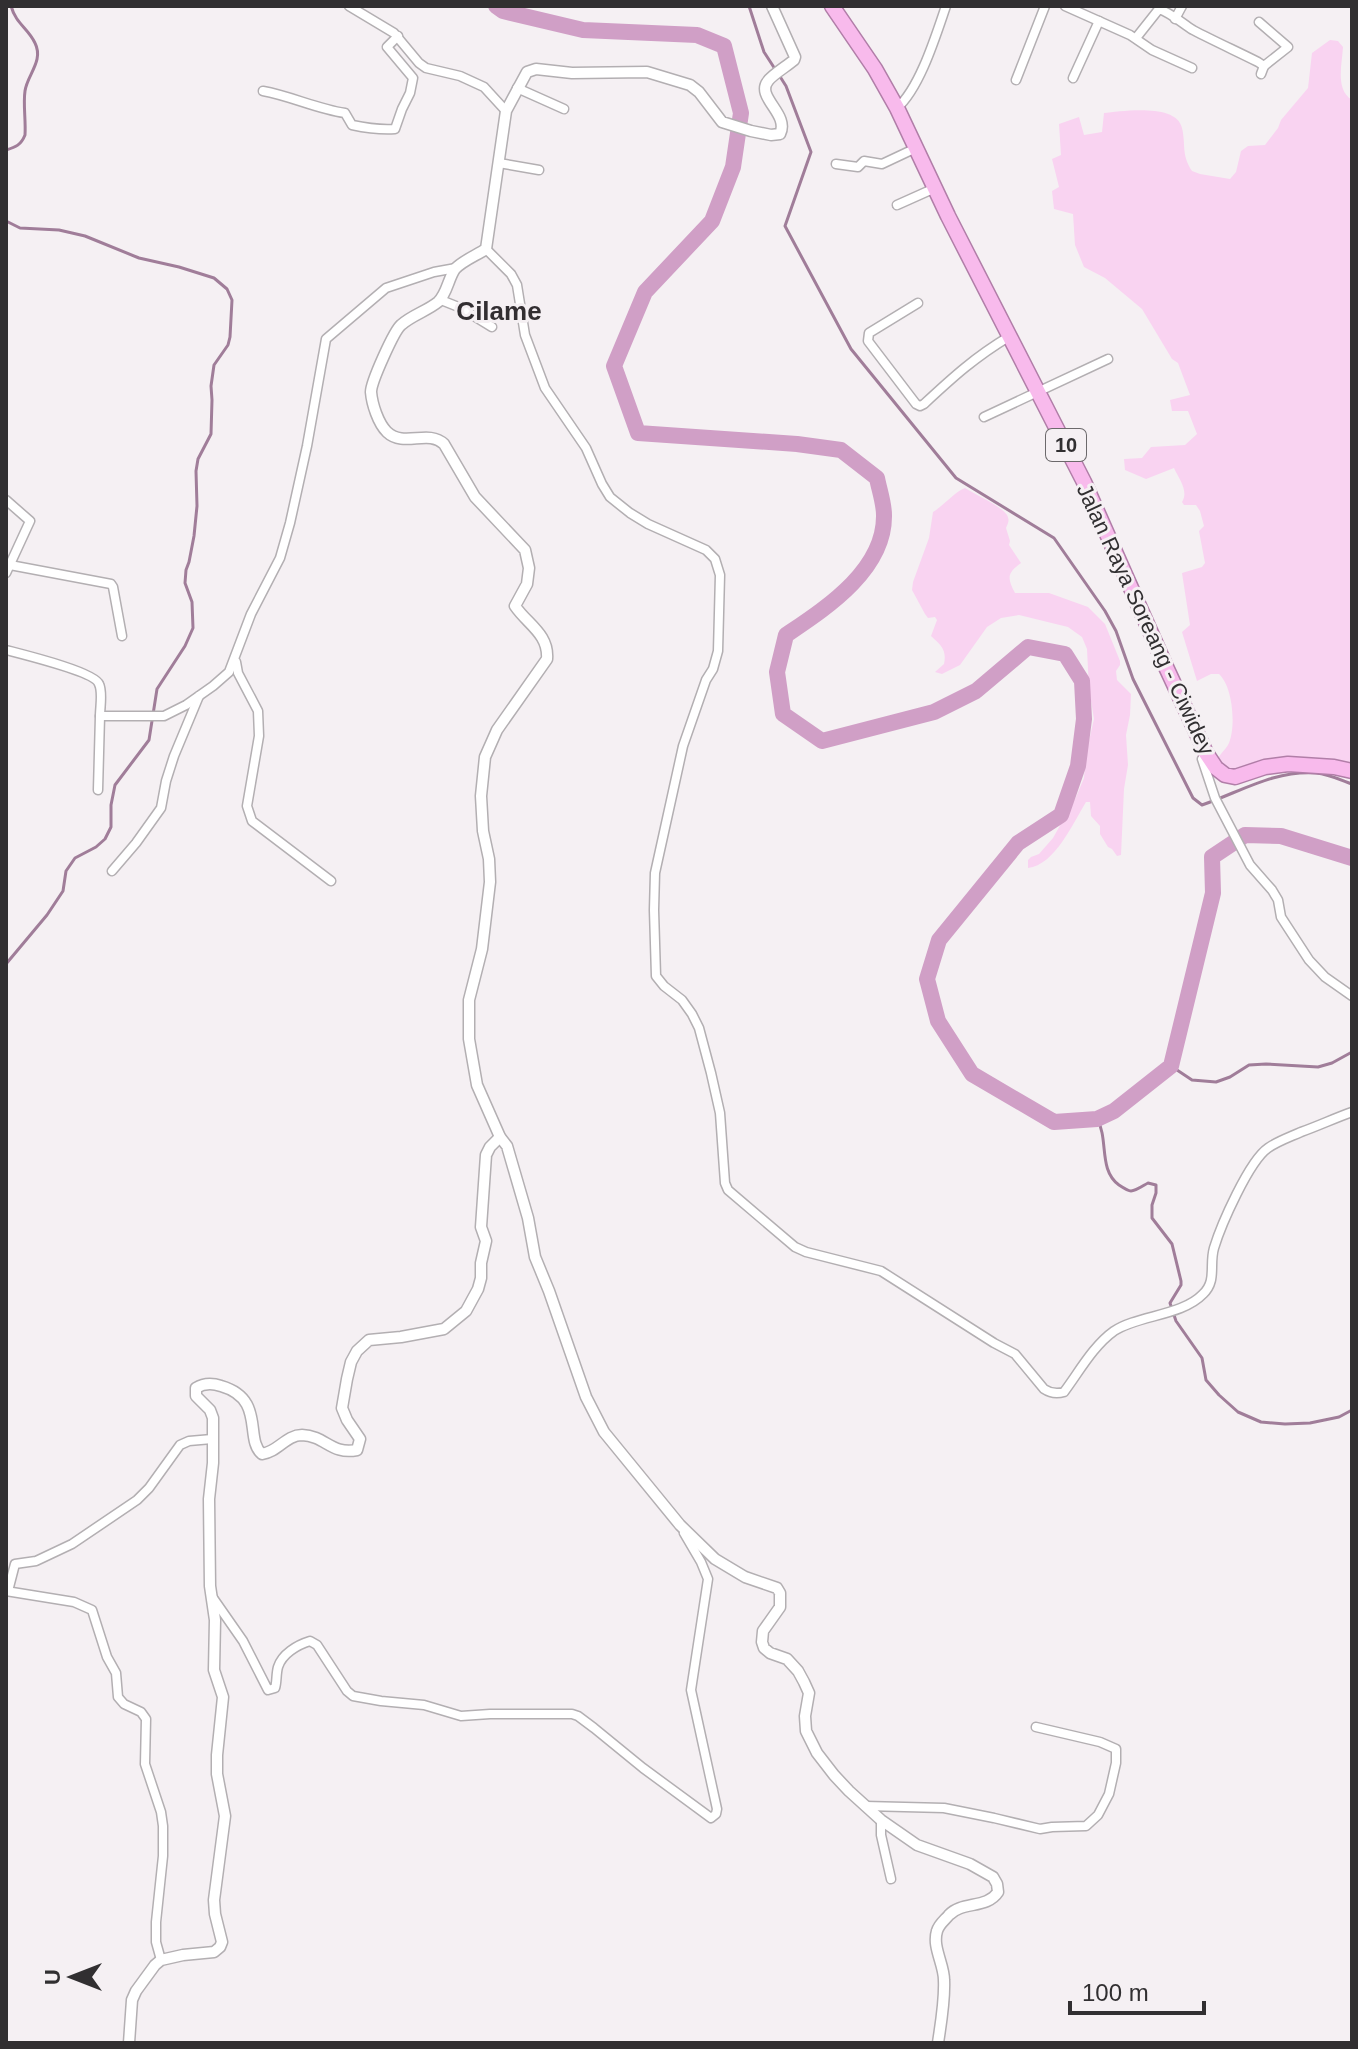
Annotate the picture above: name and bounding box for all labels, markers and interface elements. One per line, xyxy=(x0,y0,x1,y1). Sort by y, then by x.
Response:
district label: Cilame xyxy=(456,296,542,326)
road number: 10 xyxy=(1046,429,1086,461)
street label: Jalan Raya Soreang - Ciwidey xyxy=(1072,480,1219,759)
north arrow xyxy=(32,1937,112,2017)
scale bar xyxy=(1070,1965,1204,2015)
text: U xyxy=(40,1969,65,1985)
text: 100 m xyxy=(1082,1979,1149,2006)

